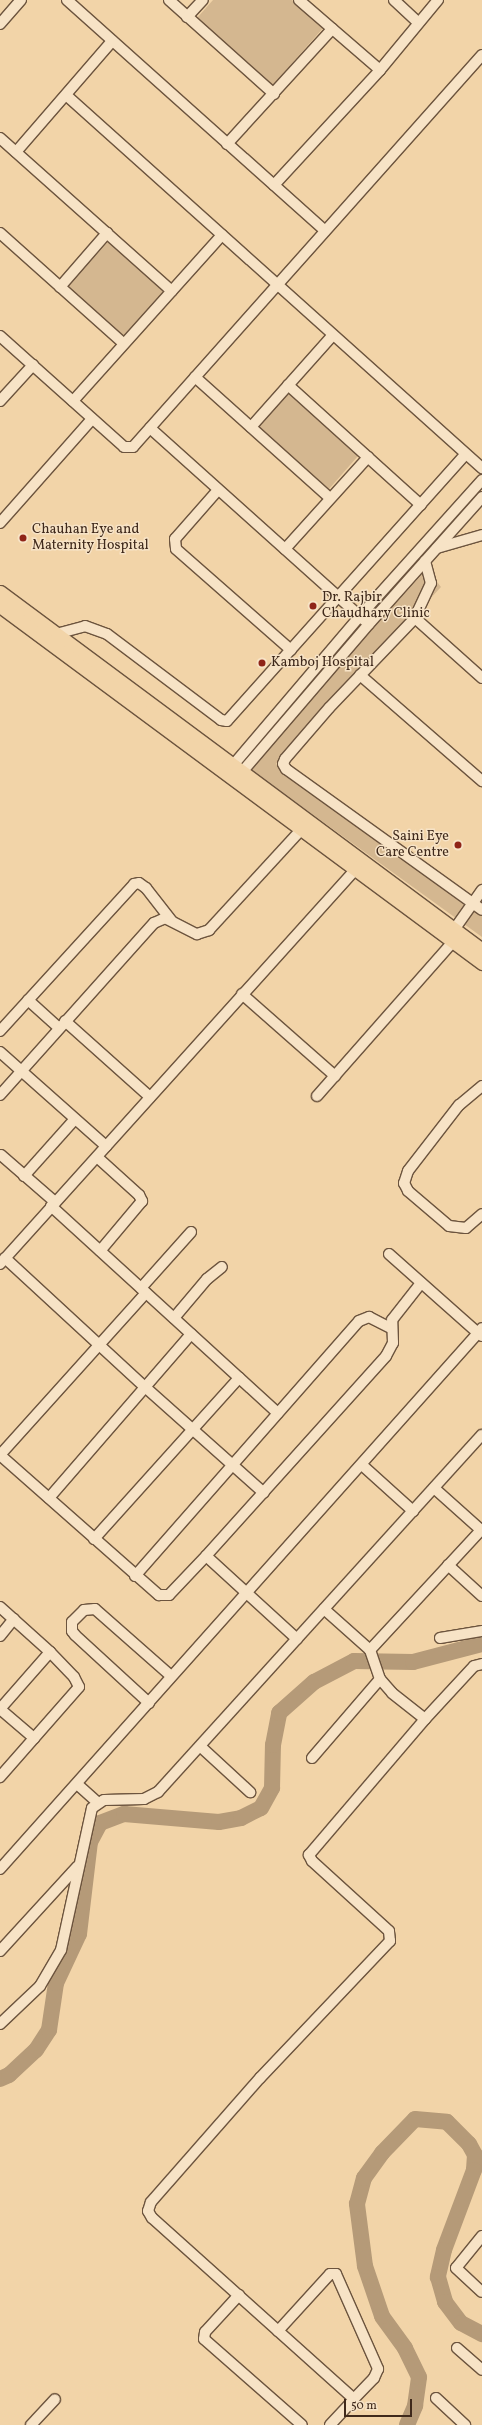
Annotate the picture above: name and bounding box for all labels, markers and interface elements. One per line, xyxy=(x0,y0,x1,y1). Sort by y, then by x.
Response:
place label: Chauhan Eye and Maternity Hospital xyxy=(32,522,149,554)
marker: Chauhan Eye and Maternity Hospital xyxy=(17,532,29,544)
place label: Dr. Rajbir Chaudhary Clinic xyxy=(322,590,430,622)
marker: Dr. Rajbir Chaudhary Clinic xyxy=(307,600,319,612)
place label: Kamboj Hospital xyxy=(271,655,374,671)
marker: Kamboj Hospital xyxy=(256,657,268,669)
place label: Saini Eye Care Centre xyxy=(376,829,449,862)
marker: Saini Eye Care Centre xyxy=(452,839,464,851)
scale bar xyxy=(346,2391,414,2417)
text: 50 m xyxy=(351,2398,377,2414)

